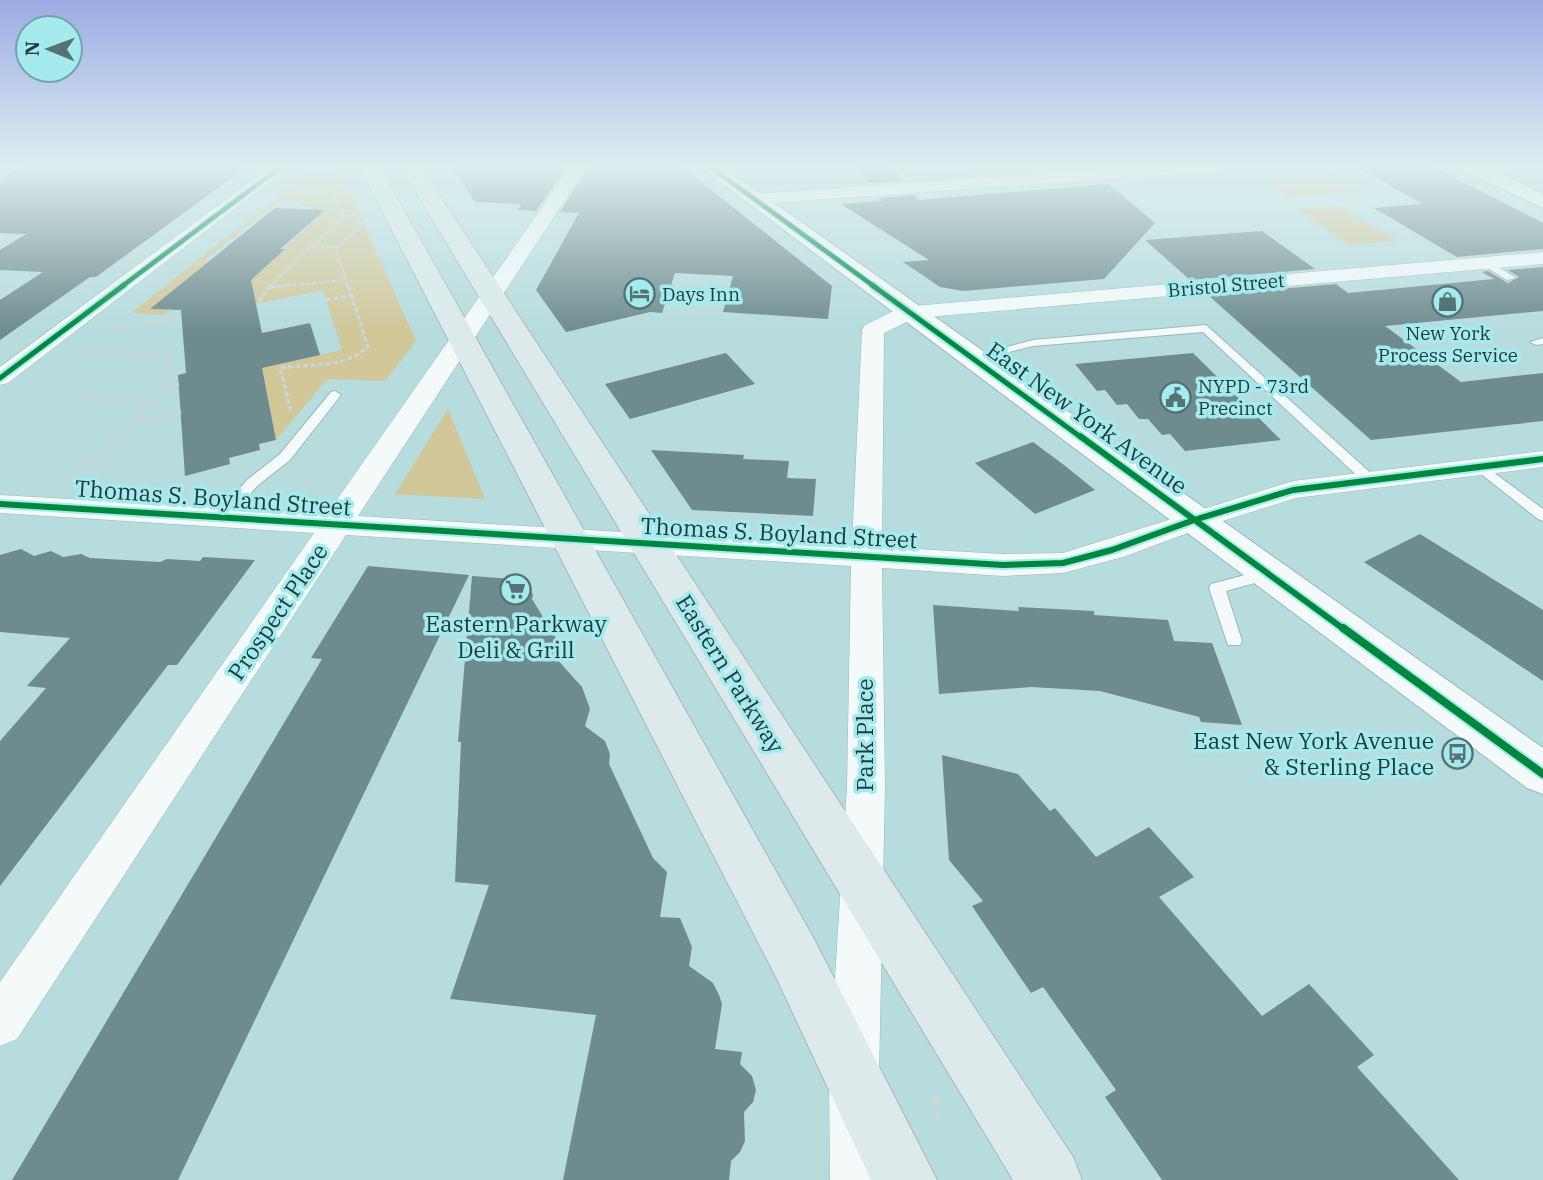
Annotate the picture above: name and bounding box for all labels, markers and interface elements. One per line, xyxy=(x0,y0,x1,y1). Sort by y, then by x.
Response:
north arrow xyxy=(14,14,84,84)
text: N xyxy=(20,41,44,56)
street label: Bristol Street xyxy=(1167,268,1286,302)
hotel icon: Days Inn xyxy=(622,277,656,311)
place label: Days Inn xyxy=(662,282,740,306)
shop icon: New York Process Service xyxy=(1431,285,1465,319)
place label: New York Process Service xyxy=(1378,321,1518,367)
street label: East New York Avenue xyxy=(981,334,1194,500)
place label: NYPD - 73rd Precinct xyxy=(1198,374,1309,420)
public building icon: NYPD - 73rd Precinct xyxy=(1158,380,1192,414)
street label: Thomas S. Boyland Street xyxy=(74,472,352,522)
street label: Thomas S. Boyland Street xyxy=(640,510,918,554)
street label: Prospect Place xyxy=(220,537,334,685)
supermarket icon: Eastern Parkway Deli & Grill xyxy=(499,573,533,607)
street label: Eastern Parkway xyxy=(670,589,792,759)
place label: Eastern Parkway Deli & Grill xyxy=(425,608,607,664)
street label: Park Place xyxy=(849,678,879,792)
place label: East New York Avenue & Sterling Place xyxy=(1193,725,1434,781)
bus stop icon: East New York Avenue & Sterling Place xyxy=(1440,737,1474,771)

